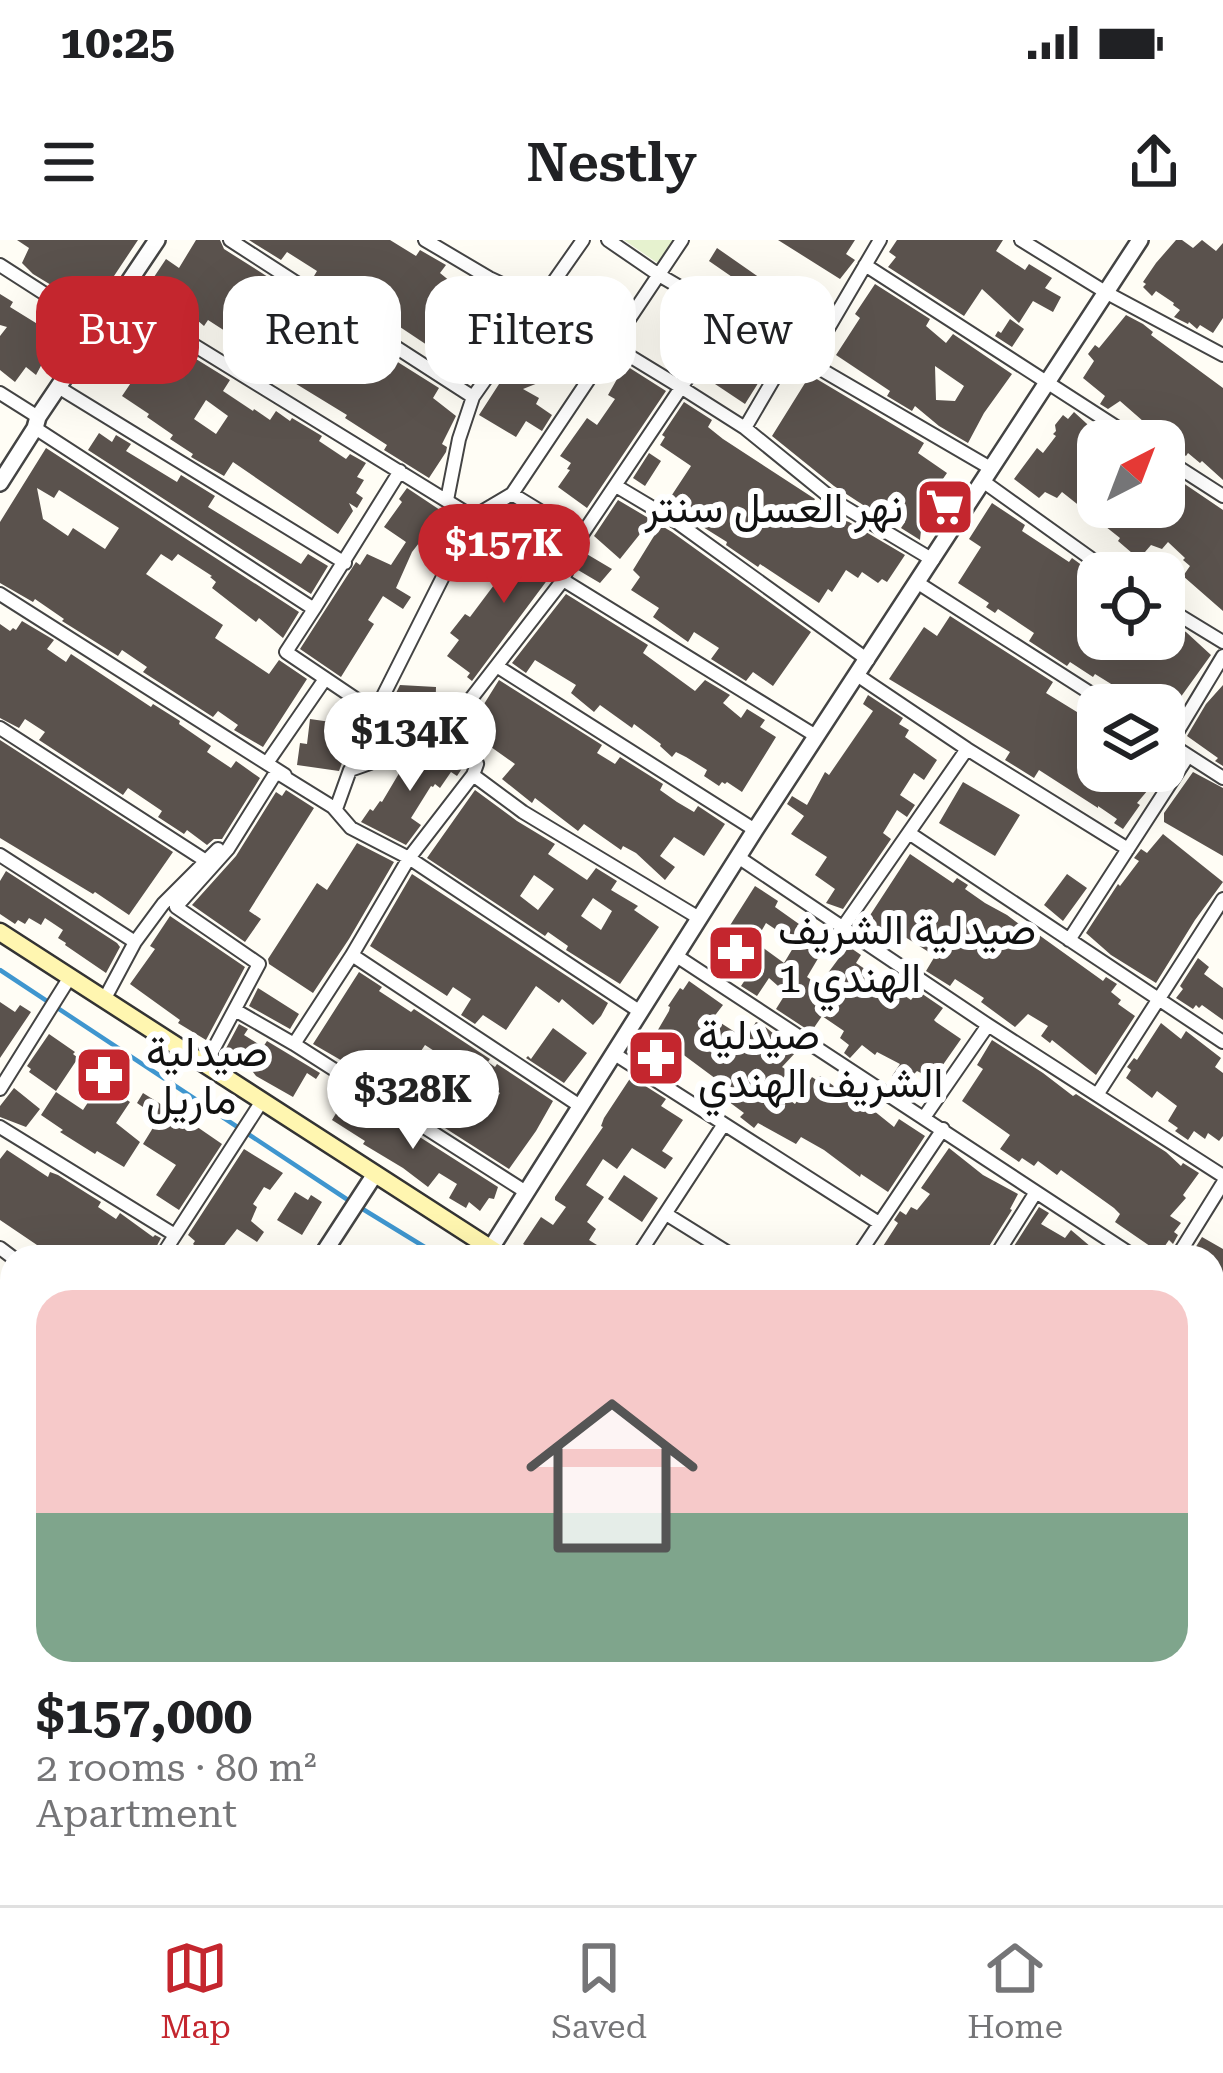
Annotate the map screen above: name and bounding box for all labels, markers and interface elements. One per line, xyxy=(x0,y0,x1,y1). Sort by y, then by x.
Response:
text: 10:25 xyxy=(60,16,175,69)
icon: menu xyxy=(36,129,102,195)
icon: share xyxy=(1121,129,1187,195)
text: Nestly xyxy=(526,131,697,194)
chip: Buy xyxy=(36,276,199,384)
chip: Rent xyxy=(223,276,401,384)
chip: Filters xyxy=(425,276,636,384)
chip: New xyxy=(660,276,835,384)
north arrow xyxy=(1077,420,1185,528)
map controls xyxy=(1077,420,1185,792)
supermarket icon: نهر العسل سنتر xyxy=(914,476,976,538)
place label: نهر العسل سنتر xyxy=(644,483,903,534)
pin: $157K xyxy=(420,504,588,606)
text: $157K xyxy=(445,520,563,566)
button: locate xyxy=(1077,552,1185,660)
button: layers xyxy=(1077,684,1185,792)
pin: $134K xyxy=(326,692,494,794)
text: $134K xyxy=(351,708,469,754)
place label: صيدلية الشريف الهندي 1 xyxy=(778,905,1036,1012)
pharmacy icon: صيدلية الشريف الهندي 1 xyxy=(705,922,767,984)
place label: صيدلية الشريف الهندي xyxy=(698,1010,943,1117)
place label: صيدلية ماريل xyxy=(146,1027,268,1126)
pharmacy icon: صيدلية الشريف الهندي xyxy=(625,1027,687,1089)
pharmacy icon: صيدلية ماريل xyxy=(73,1044,135,1106)
pin: $328K xyxy=(329,1050,497,1152)
text: $328K xyxy=(354,1066,472,1112)
icon: home xyxy=(504,1368,720,1584)
text: $157,000 xyxy=(36,1686,252,1745)
text: 2 rooms · 80 m² xyxy=(36,1745,317,1791)
text: Apartment xyxy=(36,1791,237,1837)
tab: Map xyxy=(160,1935,231,2046)
tab: Saved xyxy=(551,1935,647,2046)
tab: Home xyxy=(967,1935,1063,2046)

